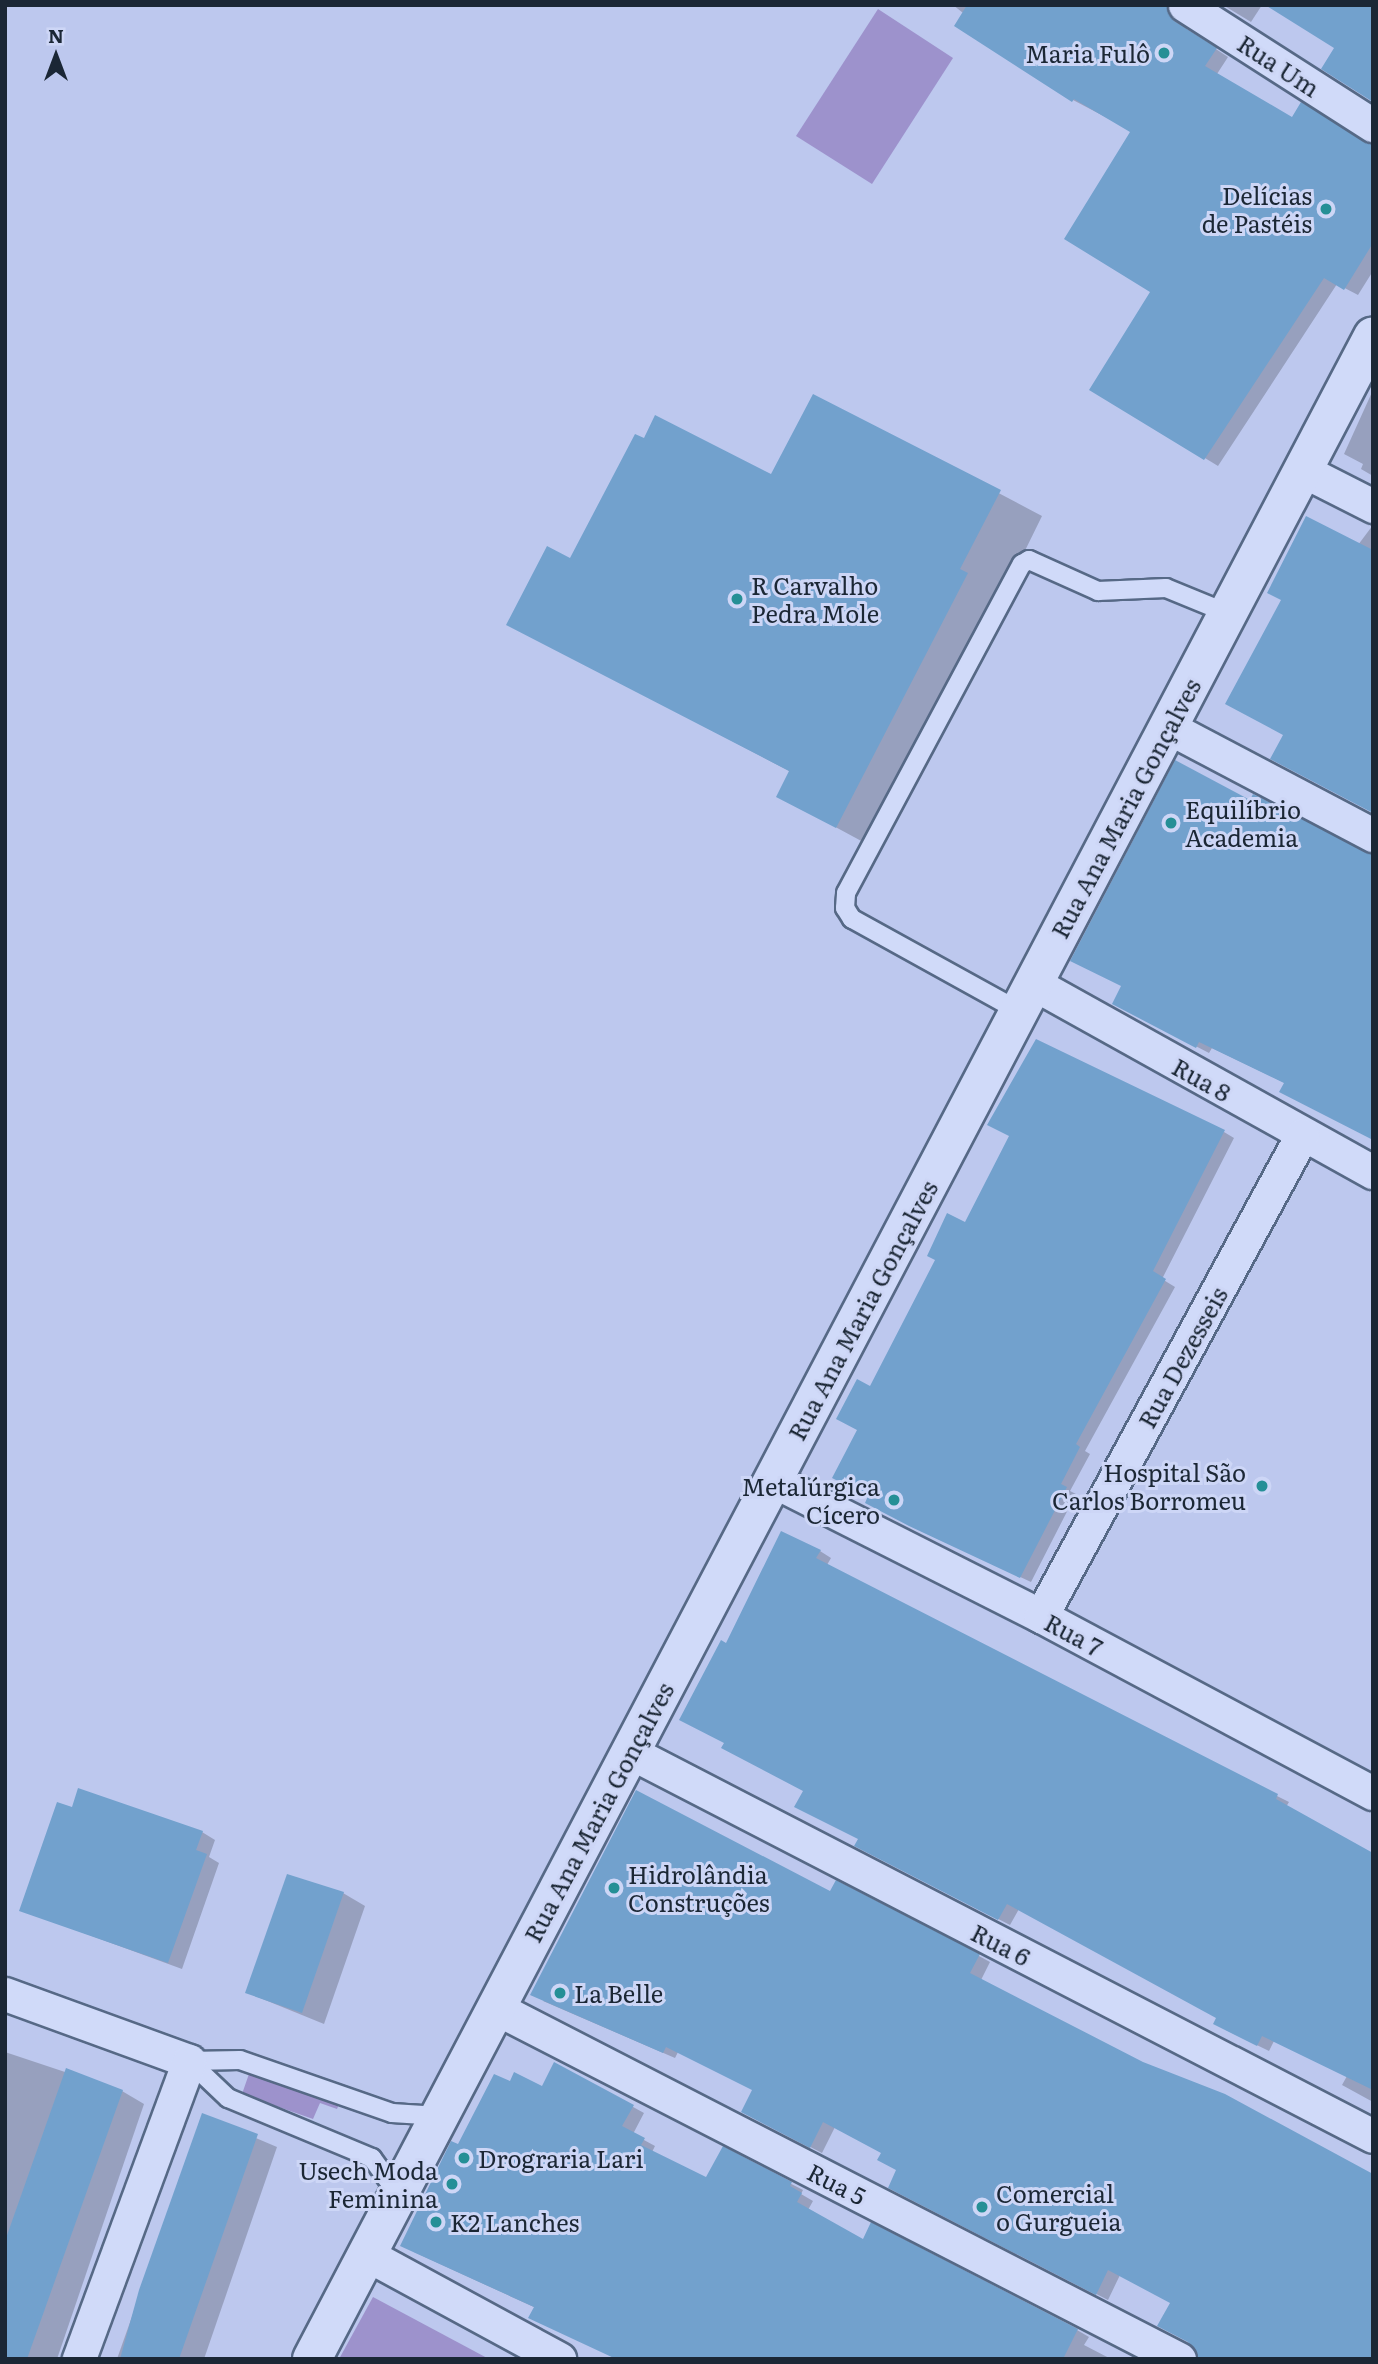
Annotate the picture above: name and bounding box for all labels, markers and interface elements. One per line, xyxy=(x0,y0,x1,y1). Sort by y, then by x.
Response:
north arrow xyxy=(21,21,91,91)
text: N xyxy=(48,21,64,49)
street label: Rua Um xyxy=(1233,28,1325,102)
place label: Maria Fulô xyxy=(1025,39,1150,67)
marker: Maria Fulô xyxy=(1156,45,1172,61)
place label: Delícias de Pastéis xyxy=(1202,181,1312,237)
marker: Delícias de Pastéis xyxy=(1318,201,1334,217)
place label: R Carvalho Pedra Mole xyxy=(751,571,879,627)
marker: R Carvalho Pedra Mole xyxy=(729,591,745,607)
street label: Rua Ana Maria Gonçalves xyxy=(1044,673,1206,943)
place label: Equilíbrio Academia xyxy=(1185,795,1301,851)
marker: Equilíbrio Academia xyxy=(1163,815,1179,831)
street label: Rua 8 xyxy=(1168,1051,1236,1107)
street label: Rua Ana Maria Gonçalves xyxy=(781,1175,943,1445)
street label: Rua Dezesseis xyxy=(1131,1281,1233,1433)
place label: Hospital São Carlos Borromeu xyxy=(1052,1458,1246,1514)
place label: Metalúrgica Cícero xyxy=(741,1472,880,1528)
marker: Hospital São Carlos Borromeu xyxy=(1252,1476,1272,1496)
marker: Metalúrgica Cícero xyxy=(886,1492,902,1508)
street label: Rua 7 xyxy=(1040,1607,1108,1661)
street label: Rua Ana Maria Gonçalves xyxy=(517,1677,679,1947)
place label: Hidrolândia Construções xyxy=(628,1860,769,1916)
marker: Hidrolândia Construções xyxy=(606,1880,622,1896)
street label: Rua 6 xyxy=(967,1917,1035,1971)
place label: La Belle xyxy=(574,1979,663,2007)
marker: La Belle xyxy=(552,1985,568,2001)
place label: Drograria Lari xyxy=(478,2144,643,2172)
marker: Drograria Lari xyxy=(456,2150,472,2166)
place label: Usech Moda Feminina xyxy=(298,2156,438,2212)
street label: Rua 5 xyxy=(803,2156,871,2210)
marker: Usech Moda Feminina xyxy=(444,2176,460,2192)
place label: Comercial o Gurgueia xyxy=(996,2179,1121,2235)
marker: Comercial o Gurgueia xyxy=(974,2199,990,2215)
place label: K2 Lanches xyxy=(450,2208,579,2236)
marker: K2 Lanches xyxy=(428,2214,444,2230)

